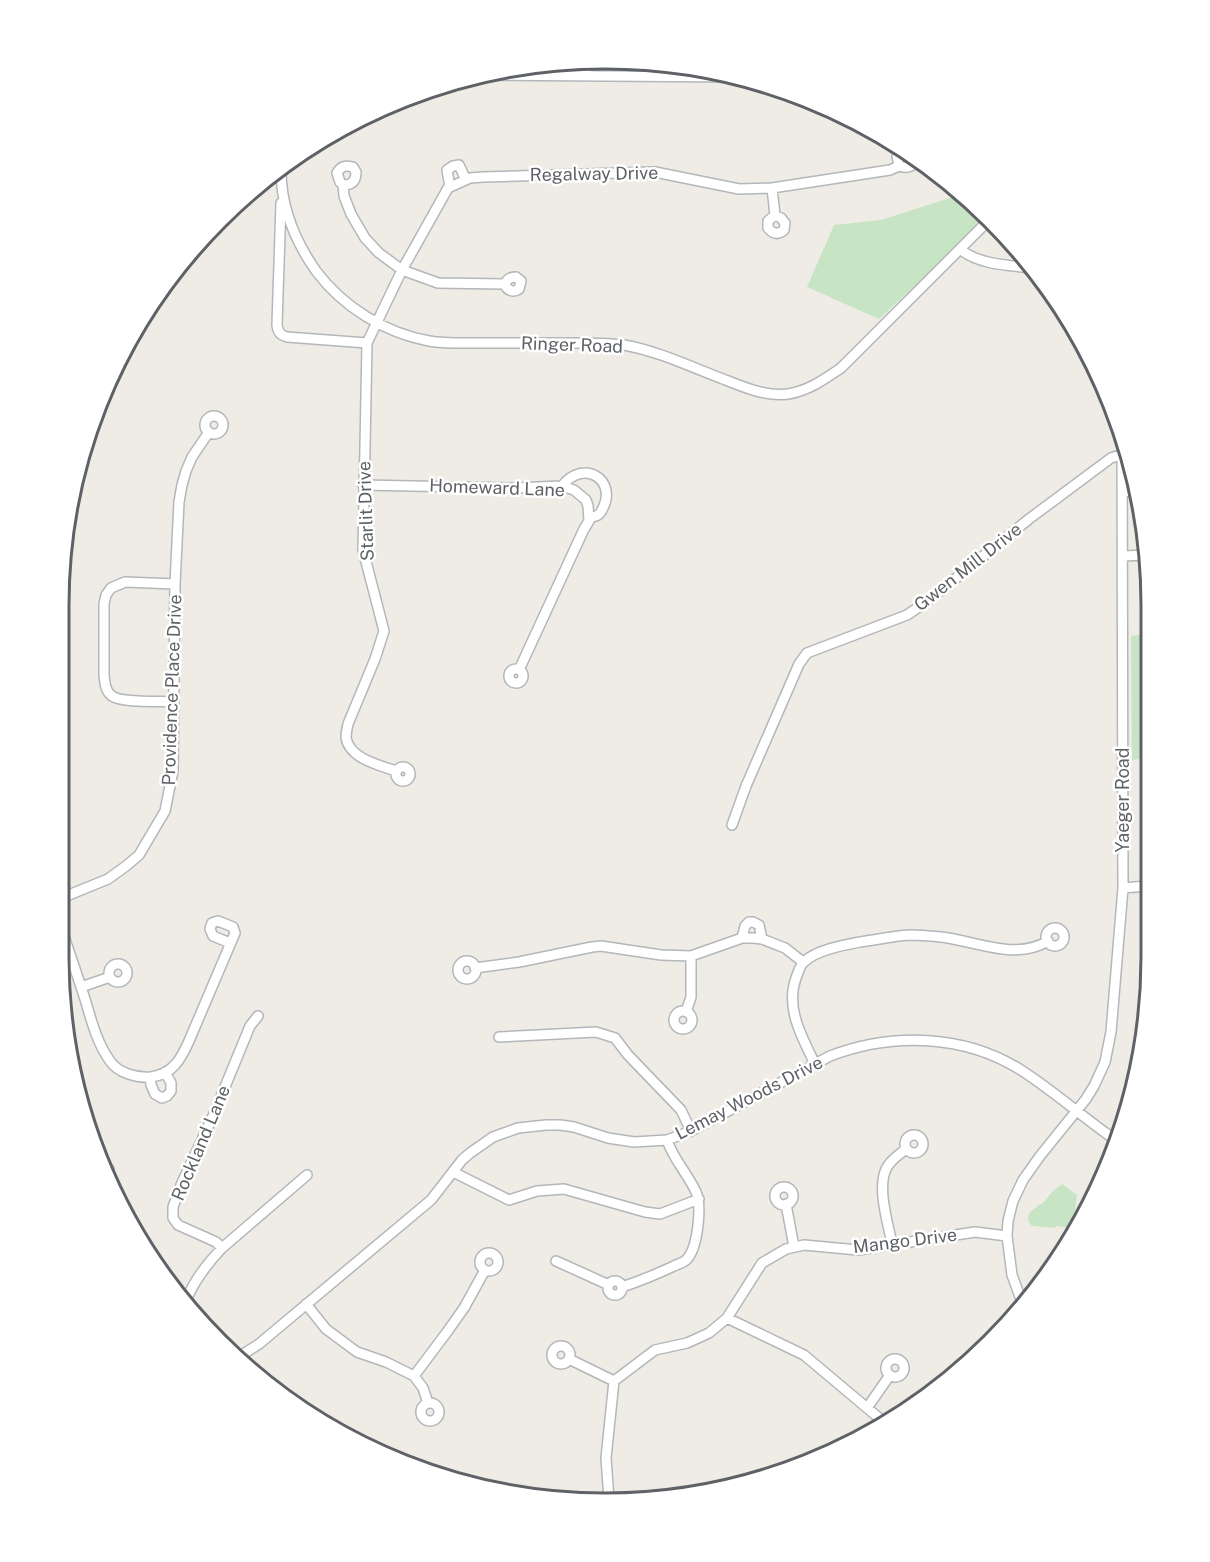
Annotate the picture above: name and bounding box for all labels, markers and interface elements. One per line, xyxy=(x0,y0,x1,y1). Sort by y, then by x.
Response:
street label: Regalway Drive xyxy=(530,162,658,185)
street label: Ringer Road xyxy=(521,332,623,357)
street label: Starlit Drive xyxy=(353,461,378,561)
street label: Homeward Lane xyxy=(429,475,565,500)
street label: Gwen Mill Drive xyxy=(910,518,1026,615)
street label: Providence Place Drive xyxy=(158,594,185,786)
street label: Yaeger Road xyxy=(1112,748,1133,853)
street label: Lemay Woods Drive xyxy=(671,1051,826,1144)
street label: Rockland Lane xyxy=(167,1082,234,1204)
street label: Mango Drive xyxy=(852,1224,958,1257)

